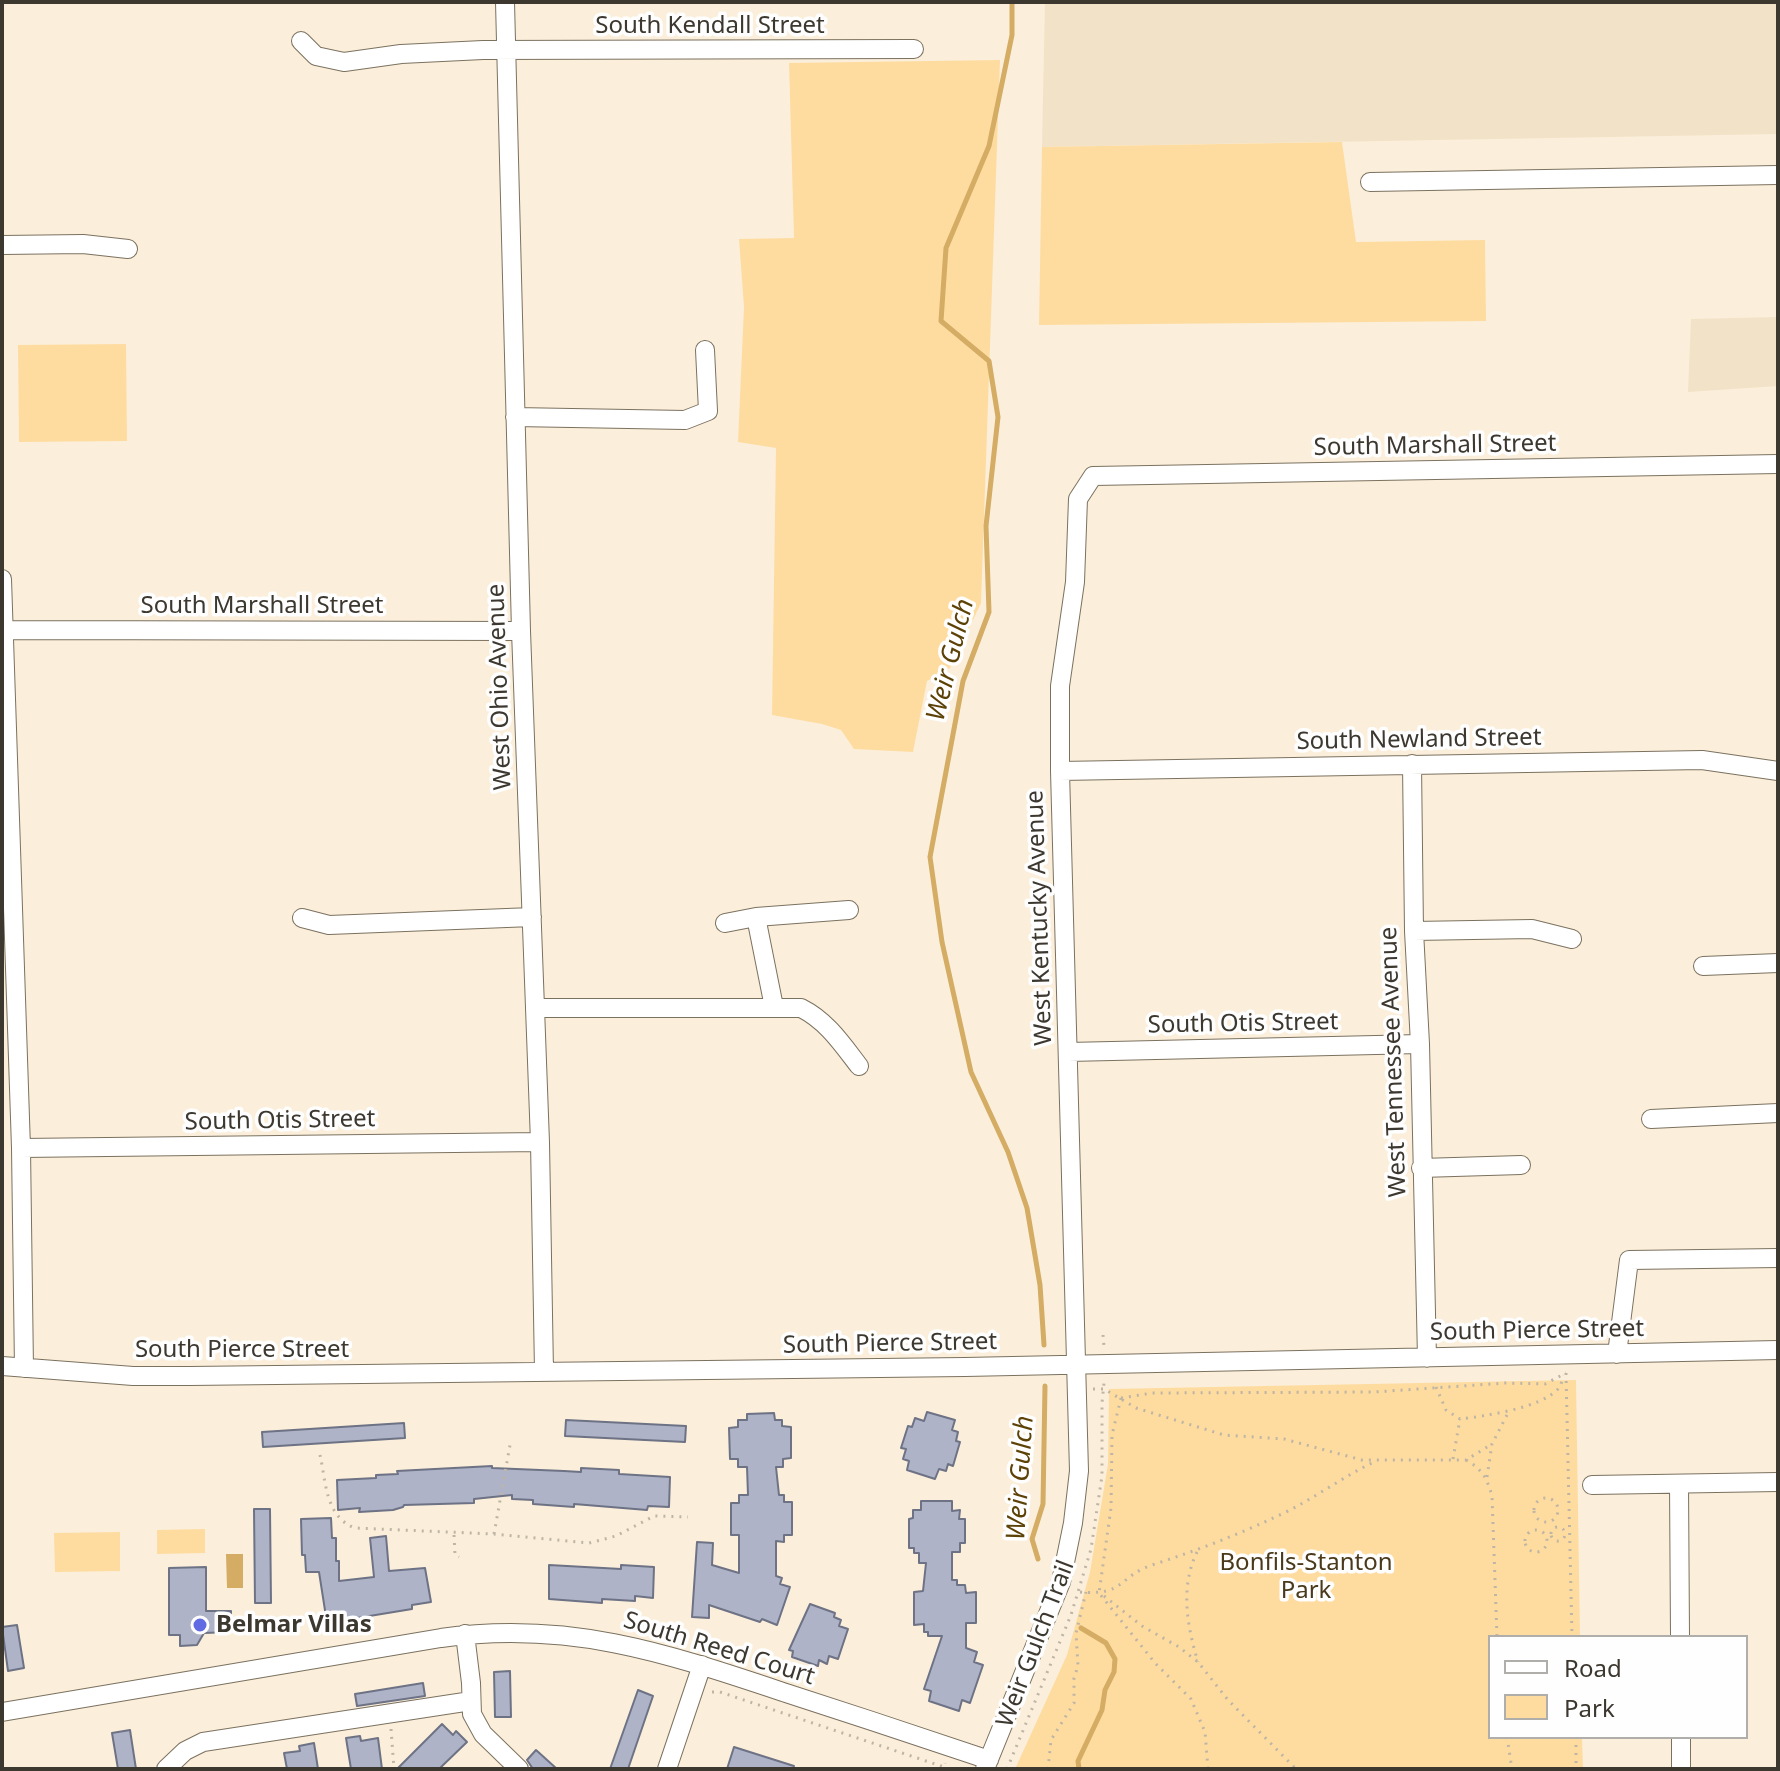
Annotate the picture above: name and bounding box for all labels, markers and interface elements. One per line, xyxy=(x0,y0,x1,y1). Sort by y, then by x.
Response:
street label: South Kendall Street xyxy=(595,12,825,40)
street label: South Marshall Street xyxy=(1313,429,1557,463)
street label: West Ohio Avenue xyxy=(482,583,518,791)
street label: South Marshall Street xyxy=(141,592,383,620)
water label: Weir Gulch xyxy=(921,596,981,724)
street label: South Newland Street xyxy=(1296,723,1542,757)
street label: West Kentucky Avenue xyxy=(1021,790,1059,1046)
street label: West Tennessee Avenue xyxy=(1375,926,1413,1198)
street label: South Otis Street xyxy=(1147,1008,1339,1040)
street label: South Otis Street xyxy=(184,1105,376,1137)
street label: South Pierce Street xyxy=(1430,1315,1644,1347)
street label: South Pierce Street xyxy=(783,1328,997,1360)
street label: South Pierce Street xyxy=(135,1336,349,1364)
water label: Weir Gulch xyxy=(1001,1415,1041,1541)
park label: Bonfils-Stanton Park xyxy=(1220,1549,1392,1605)
street label: Weir Gulch Trail xyxy=(991,1557,1081,1731)
street label: South Reed Court xyxy=(620,1606,818,1692)
place label: Belmar Villas xyxy=(216,1611,372,1639)
marker: Belmar Villas xyxy=(191,1616,209,1634)
legend xyxy=(1488,1635,1748,1739)
text: Road xyxy=(1564,1651,1622,1684)
text: Park xyxy=(1564,1691,1615,1724)

